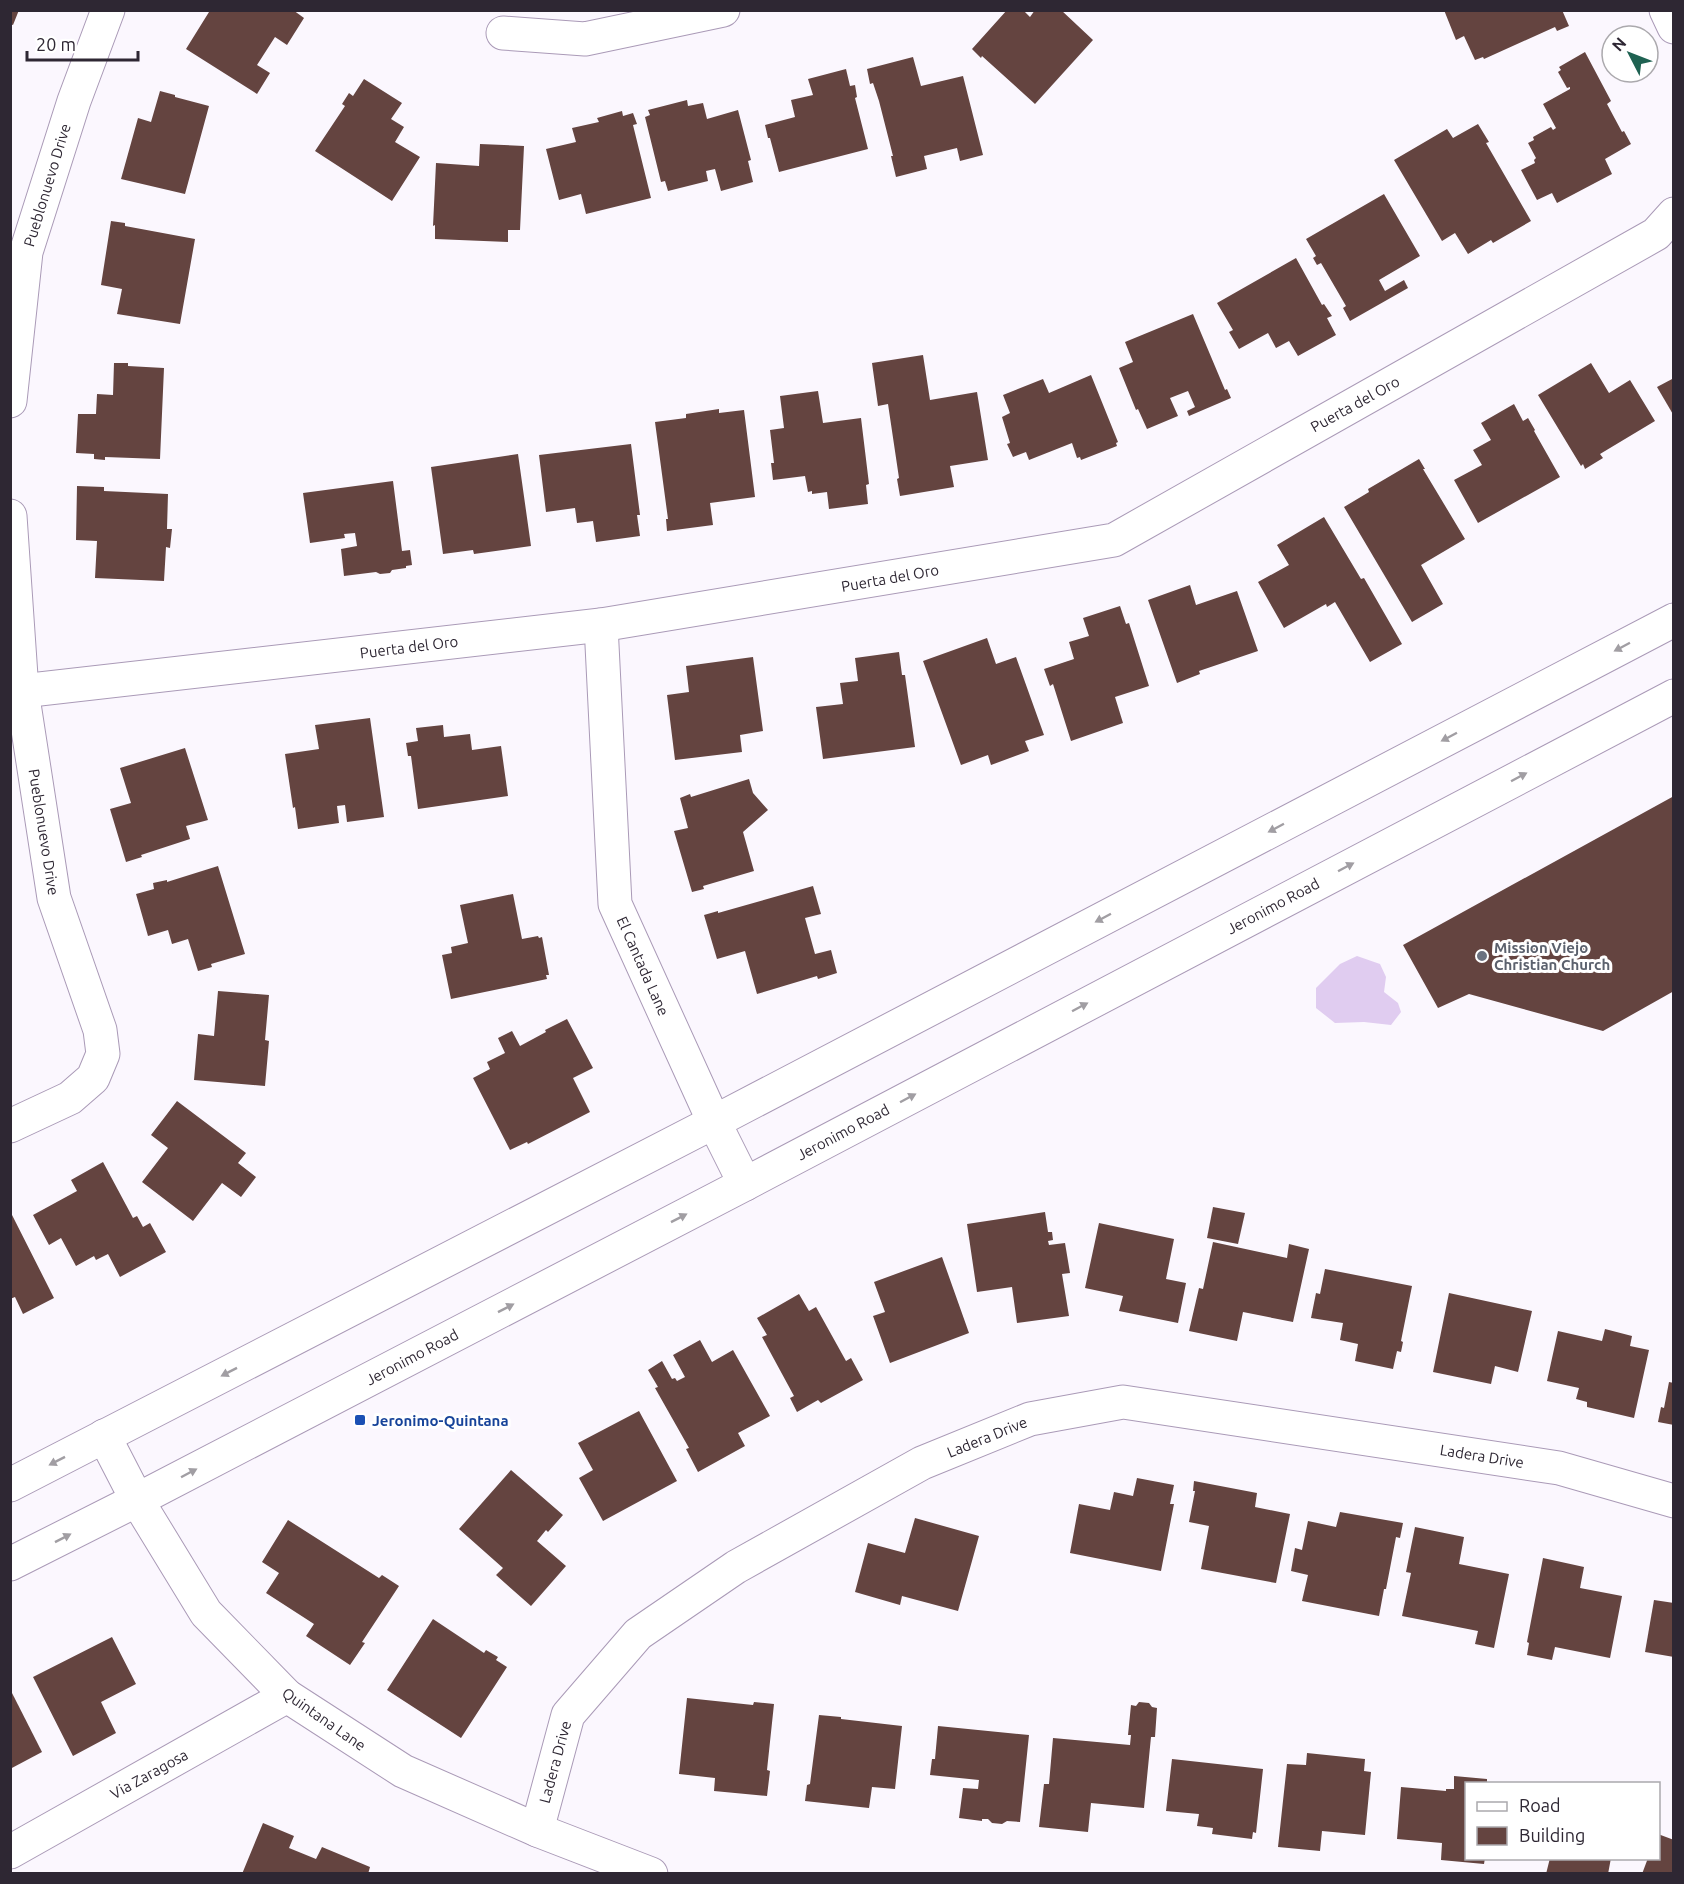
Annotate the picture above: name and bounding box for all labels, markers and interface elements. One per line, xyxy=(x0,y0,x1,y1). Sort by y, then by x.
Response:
scale bar xyxy=(27,24,138,62)
north arrow xyxy=(1600,24,1660,84)
text: 20 m xyxy=(36,34,76,54)
text: N xyxy=(1608,34,1630,54)
street label: Pueblonuevo Drive xyxy=(20,121,74,249)
street label: Puerta del Oro xyxy=(1308,373,1402,435)
street label: Puerta del Oro xyxy=(840,561,940,595)
street label: Puerta del Oro xyxy=(359,633,459,661)
one-way arrow xyxy=(1613,642,1630,652)
one-way arrow xyxy=(1440,732,1458,742)
street label: Pueblonuevo Drive xyxy=(26,768,62,896)
one-way arrow xyxy=(1511,772,1528,782)
one-way arrow xyxy=(1267,823,1284,833)
one-way arrow xyxy=(1337,863,1355,873)
street label: Jeronimo Road xyxy=(1224,875,1322,937)
one-way arrow xyxy=(1095,913,1112,923)
street label: El Cantada Lane xyxy=(613,914,673,1018)
place label: Mission Viejo Christian Church xyxy=(1494,939,1610,973)
marker: Mission Viejo Christian Church xyxy=(1475,949,1489,963)
one-way arrow xyxy=(1072,1002,1089,1012)
one-way arrow xyxy=(900,1093,917,1103)
street label: Jeronimo Road xyxy=(794,1101,892,1163)
one-way arrow xyxy=(671,1213,688,1223)
one-way arrow xyxy=(497,1303,515,1313)
street label: Jeronimo Road xyxy=(363,1326,461,1388)
one-way arrow xyxy=(221,1367,238,1376)
place label: Jeronimo-Quintana xyxy=(372,1412,509,1429)
marker: Jeronimo-Quintana xyxy=(353,1413,367,1427)
street label: Ladera Drive xyxy=(945,1413,1029,1461)
street label: Ladera Drive xyxy=(1439,1441,1525,1471)
one-way arrow xyxy=(48,1455,66,1465)
one-way arrow xyxy=(181,1468,198,1478)
one-way arrow xyxy=(54,1533,71,1543)
street label: Quintana Lane xyxy=(279,1684,369,1754)
street label: Ladera Drive xyxy=(536,1719,574,1805)
street label: Via Zaragosa xyxy=(107,1746,191,1802)
legend xyxy=(1465,1782,1660,1860)
text: Road xyxy=(1519,1795,1561,1815)
text: Building xyxy=(1519,1825,1585,1845)

